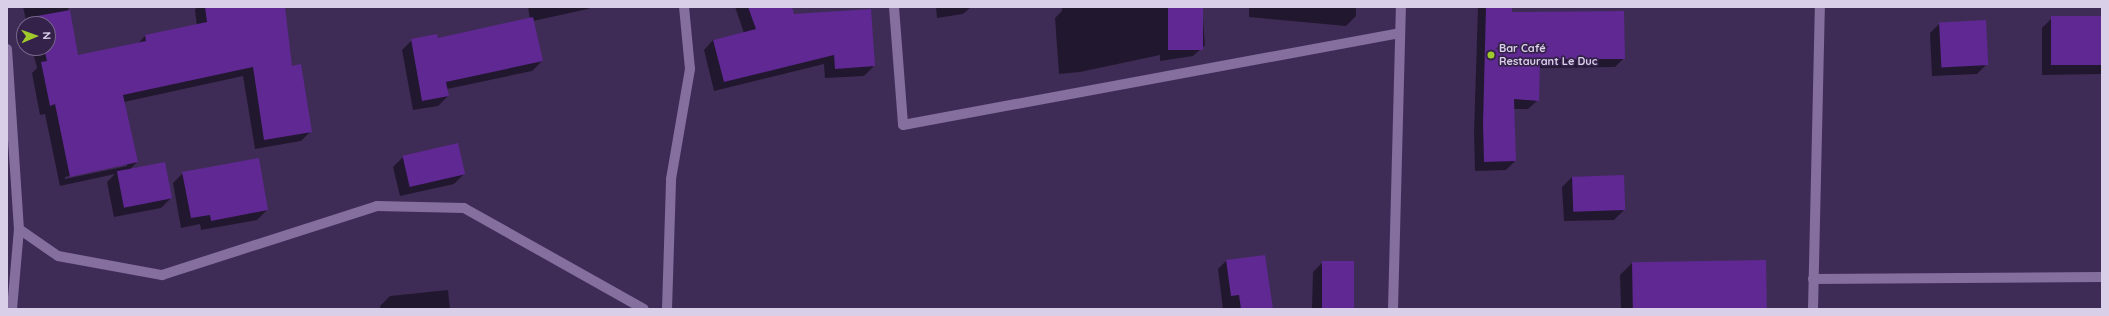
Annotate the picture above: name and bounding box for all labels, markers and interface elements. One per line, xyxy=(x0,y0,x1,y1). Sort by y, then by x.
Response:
north arrow xyxy=(16,16,56,56)
text: N xyxy=(40,31,54,40)
place label: Bar Café Restaurant Le Duc xyxy=(1499,42,1598,68)
marker: Bar Café Restaurant Le Duc xyxy=(1486,50,1496,60)

